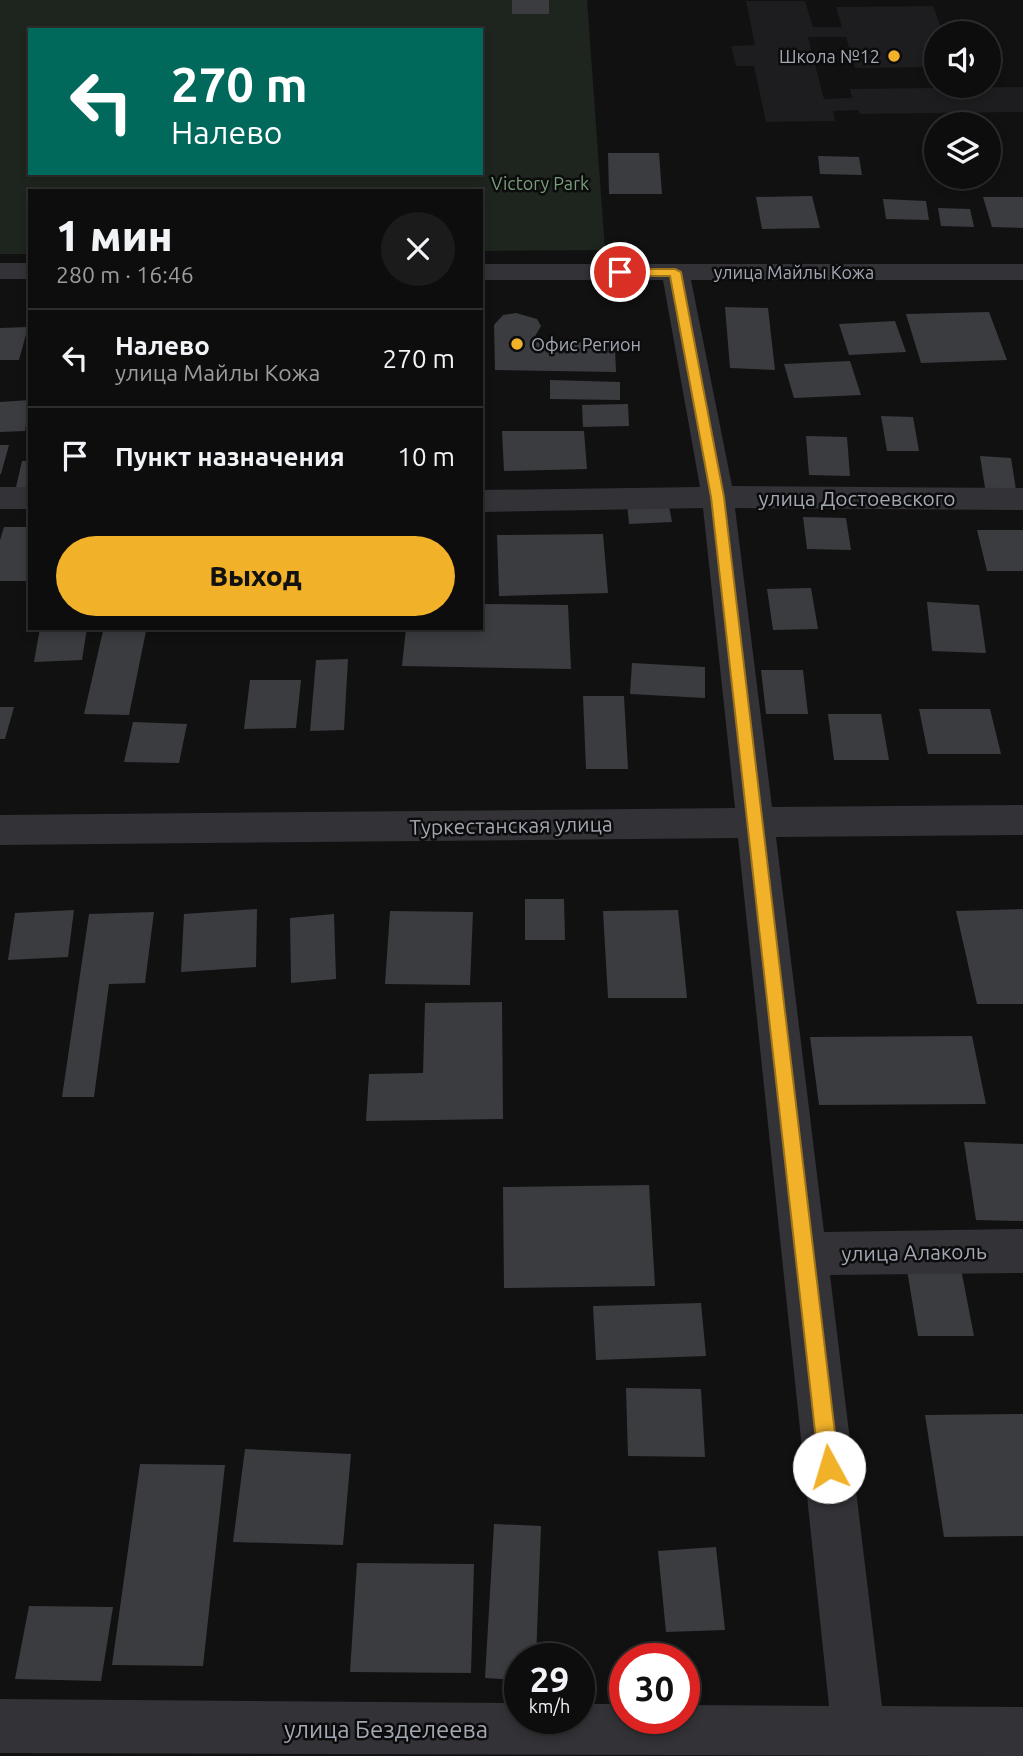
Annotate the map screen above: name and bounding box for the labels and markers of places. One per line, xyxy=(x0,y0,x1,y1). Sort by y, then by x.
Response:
place label: Школа №12 xyxy=(779,46,880,66)
marker: Школа №12 xyxy=(886,48,902,64)
pin xyxy=(590,242,650,302)
place label: Офис Регион xyxy=(531,334,641,354)
marker: Офис Регион xyxy=(509,336,525,352)

